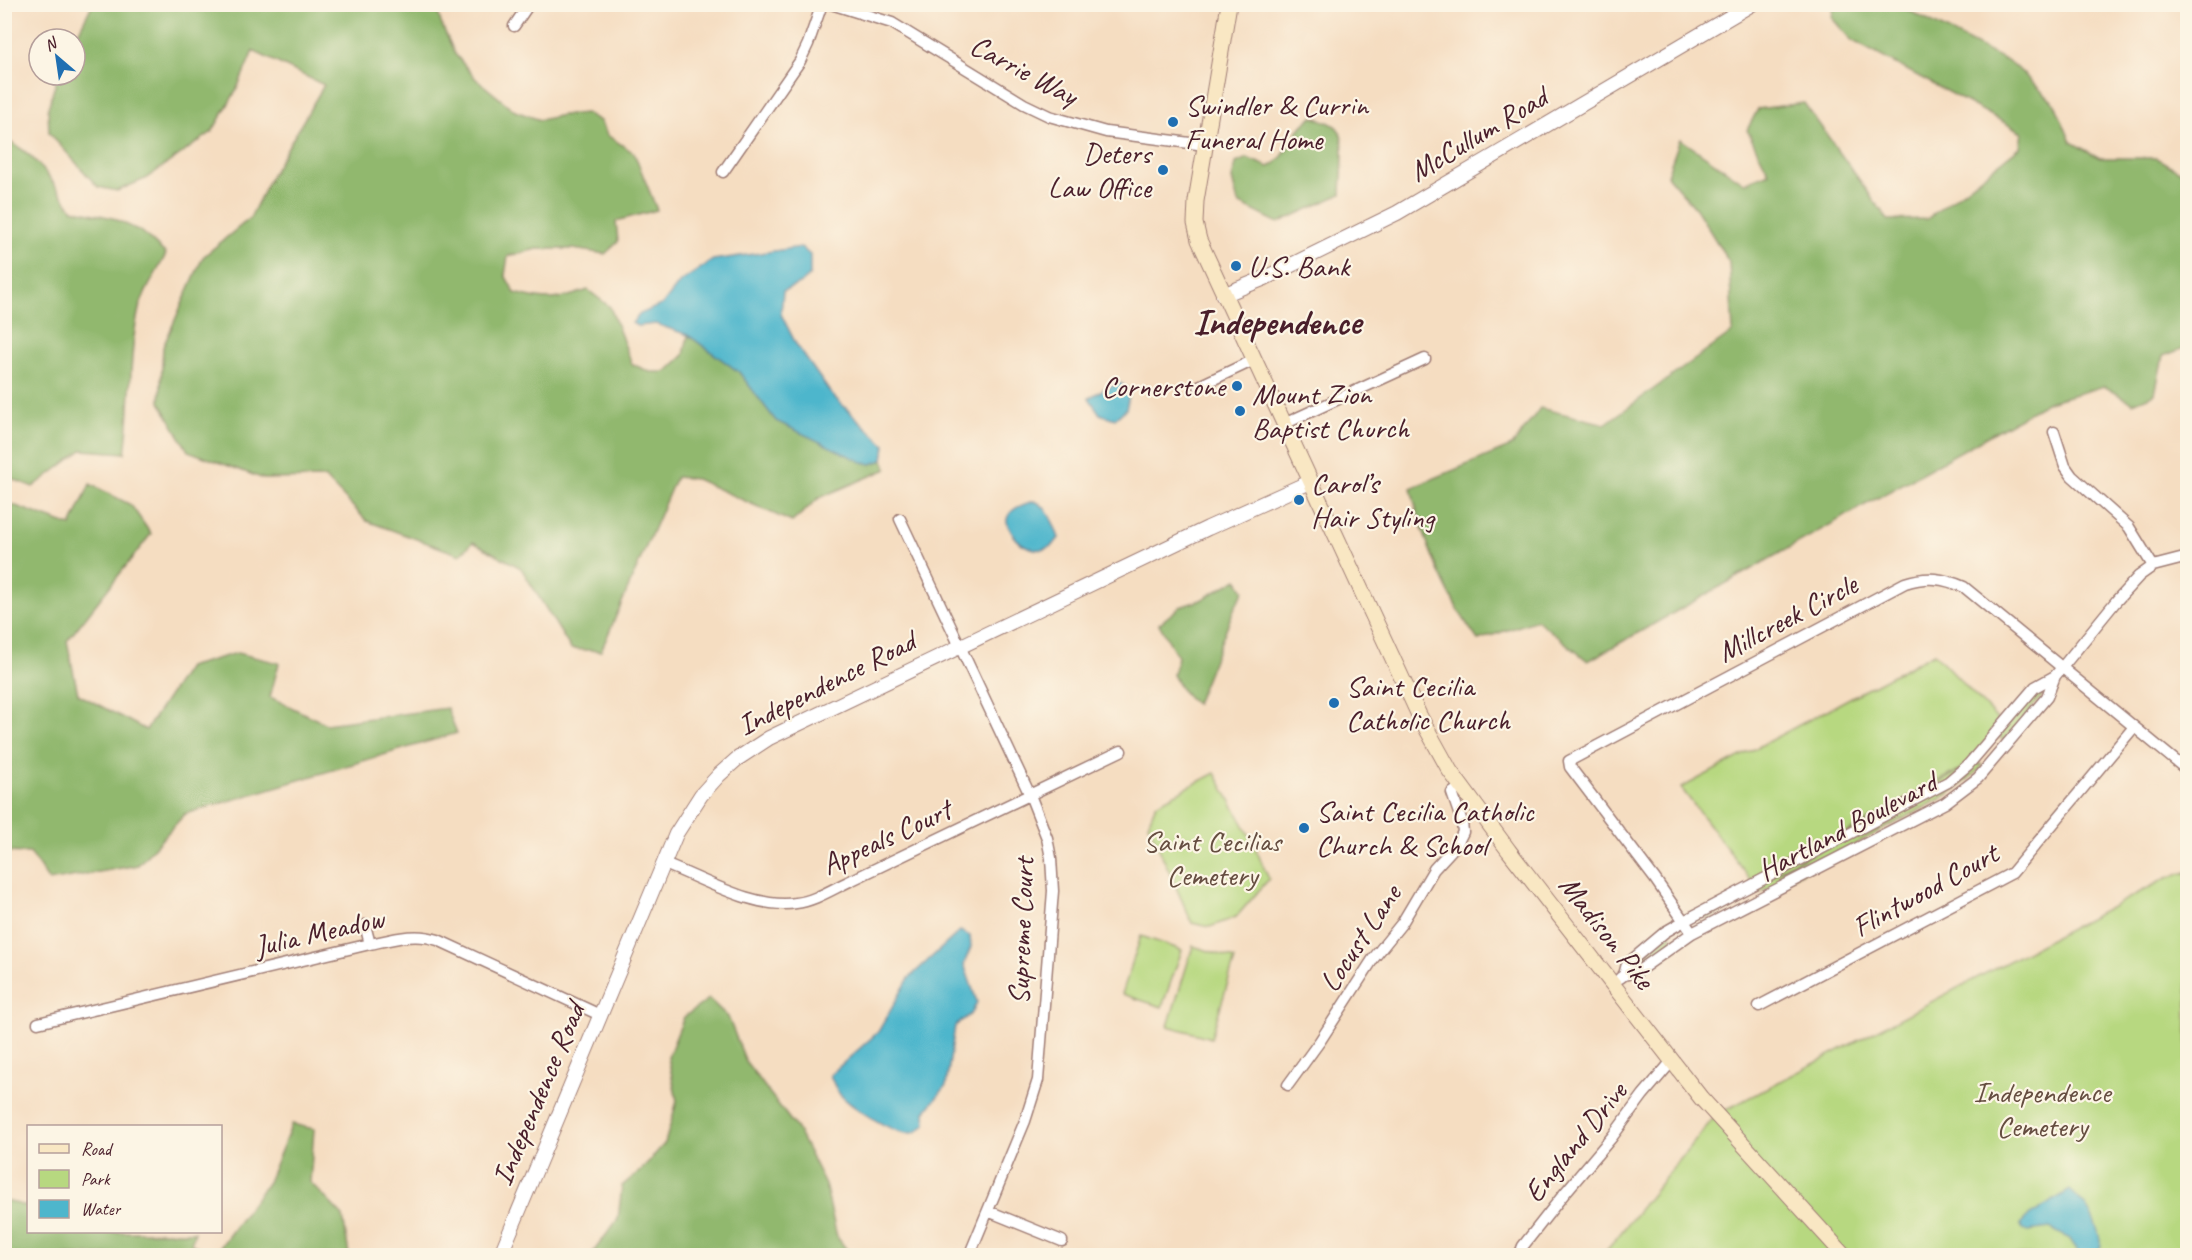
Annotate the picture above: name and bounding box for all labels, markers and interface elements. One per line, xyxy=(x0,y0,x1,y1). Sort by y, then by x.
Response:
street label: Carrie Way xyxy=(964,26,1087,115)
north arrow xyxy=(27,27,87,87)
text: N xyxy=(41,32,62,56)
street label: McCullum Road xyxy=(1402,76,1558,190)
place label: Swindler & Currin Funeral Home xyxy=(1185,86,1370,158)
marker: Swindler & Currin Funeral Home xyxy=(1166,115,1180,129)
place label: Deters Law Office xyxy=(1048,134,1154,206)
marker: Deters Law Office xyxy=(1156,163,1170,177)
place label: U.S. Bank xyxy=(1248,247,1351,285)
marker: U.S. Bank xyxy=(1229,259,1243,273)
district label: Independence xyxy=(1193,299,1364,345)
place label: Cornerstone xyxy=(1101,367,1227,405)
place label: Mount Zion Baptist Church xyxy=(1252,375,1410,447)
marker: Cornerstone xyxy=(1230,379,1244,393)
marker: Mount Zion Baptist Church xyxy=(1233,404,1247,418)
place label: Carol’s Hair Styling xyxy=(1311,464,1437,536)
marker: Carol’s Hair Styling xyxy=(1292,493,1306,507)
street label: Millcreek Circle xyxy=(1710,564,1866,671)
street label: Independence Road xyxy=(731,620,925,744)
place label: Saint Cecilia Catholic Church xyxy=(1346,667,1511,739)
marker: Saint Cecilia Catholic Church xyxy=(1327,696,1341,710)
street label: Hartland Boulevard xyxy=(1751,761,1947,889)
street label: Appeals Court xyxy=(815,789,961,884)
place label: Saint Cecilia Catholic Church & School xyxy=(1316,792,1535,864)
marker: Saint Cecilia Catholic Church & School xyxy=(1297,821,1311,835)
park label: Saint Cecilias Cemetery xyxy=(1143,822,1284,894)
street label: Flintwood Court xyxy=(1846,833,2007,946)
street label: Supreme Court xyxy=(999,854,1043,1005)
street label: Madison Pike xyxy=(1551,867,1665,998)
street label: Locust Lane xyxy=(1310,875,1411,999)
street label: Julia Meadow xyxy=(249,898,390,966)
street label: Independence Road xyxy=(483,993,595,1191)
street label: England Drive xyxy=(1515,1072,1637,1210)
park label: Independence Cemetery xyxy=(1974,1073,2113,1145)
legend xyxy=(27,1125,222,1233)
text: Road xyxy=(81,1138,114,1160)
text: Park xyxy=(81,1168,111,1190)
text: Water xyxy=(81,1198,122,1220)

